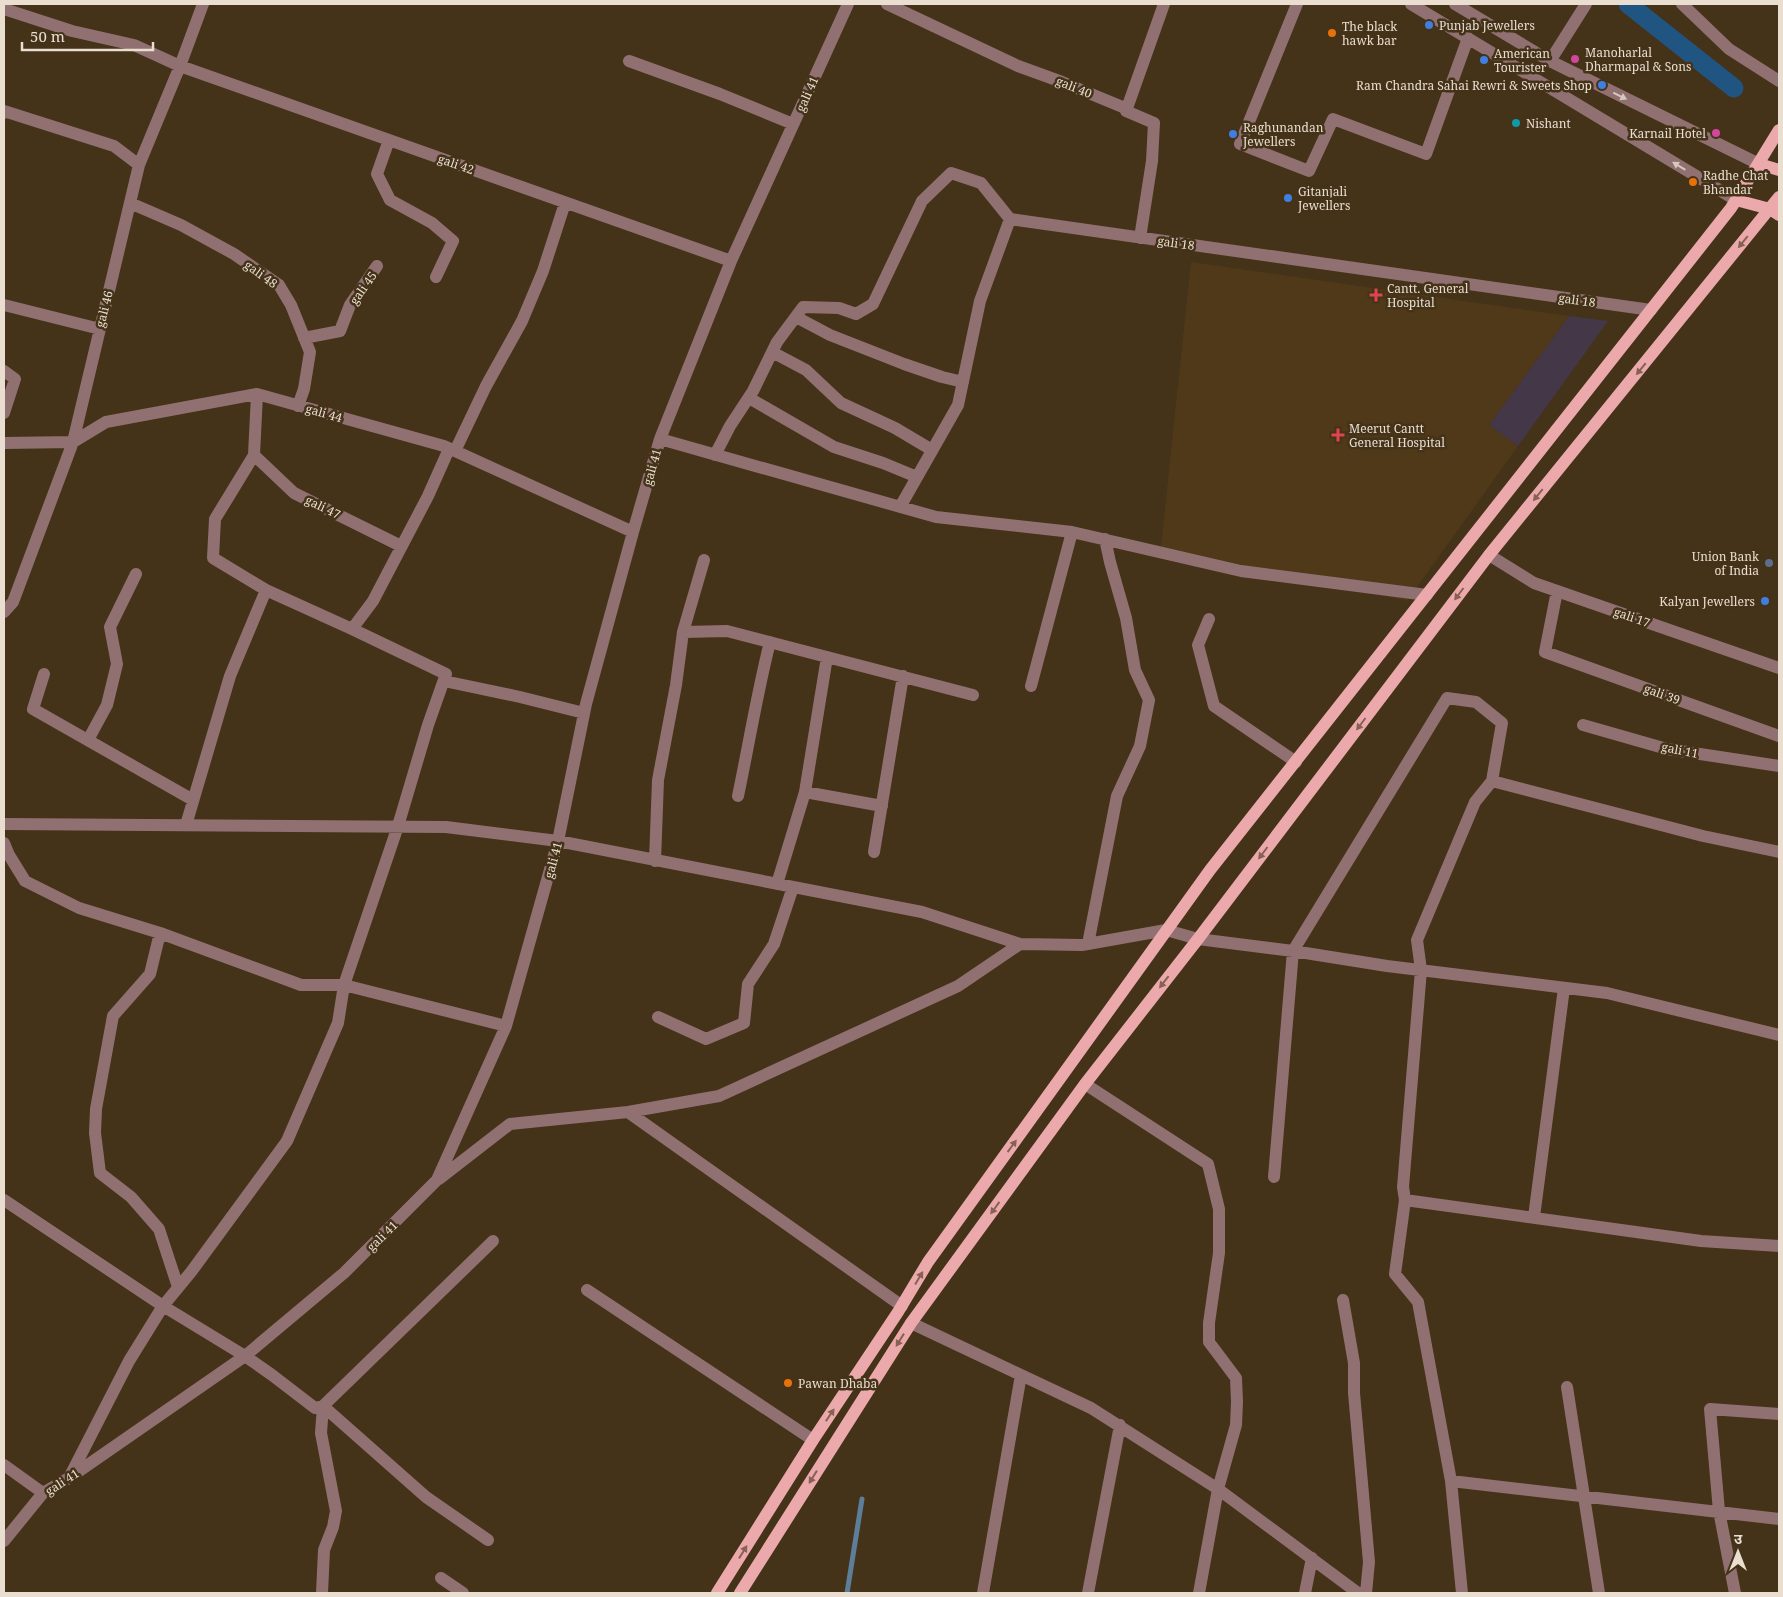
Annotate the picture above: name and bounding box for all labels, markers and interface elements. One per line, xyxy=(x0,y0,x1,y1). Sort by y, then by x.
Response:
place label: Punjab Jewellers xyxy=(1439,17,1535,34)
place label: The black hawk bar xyxy=(1342,18,1398,49)
marker: Punjab Jewellers xyxy=(1423,19,1435,31)
scale bar xyxy=(22,20,154,52)
text: 50 m xyxy=(30,26,65,46)
marker: The black hawk bar xyxy=(1326,27,1338,39)
place label: Manoharlal Dharmapal & Sons xyxy=(1585,44,1691,75)
place label: American Tourister xyxy=(1494,45,1550,76)
marker: Manoharlal Dharmapal & Sons xyxy=(1569,53,1581,65)
marker: American Tourister xyxy=(1478,54,1490,66)
street label: gali 40 xyxy=(1054,72,1095,102)
street label: gali 41 xyxy=(792,73,822,115)
place label: Ram Chandra Sahai Rewri & Sweets Shop xyxy=(1356,77,1592,94)
marker: Ram Chandra Sahai Rewri & Sweets Shop xyxy=(1596,79,1608,91)
one-way arrow xyxy=(1613,92,1627,100)
place label: Nishant xyxy=(1526,115,1571,132)
marker: Nishant xyxy=(1510,117,1522,129)
place label: Raghunandan Jewellers xyxy=(1242,119,1324,150)
place label: Karnail Hotel xyxy=(1629,125,1706,142)
marker: Karnail Hotel xyxy=(1710,127,1722,139)
marker: Raghunandan Jewellers xyxy=(1227,128,1239,140)
street label: gali 42 xyxy=(436,150,476,178)
one-way arrow xyxy=(1673,161,1686,171)
place label: Radhe Chat Bhandar xyxy=(1703,167,1768,198)
marker: Radhe Chat Bhandar xyxy=(1687,176,1699,188)
place label: Gitanjali Jewellers xyxy=(1297,183,1350,214)
marker: Gitanjali Jewellers xyxy=(1282,192,1294,204)
street label: gali 18 xyxy=(1156,232,1196,254)
one-way arrow xyxy=(1737,236,1748,249)
street label: gali 48 xyxy=(241,256,281,292)
street label: gali 45 xyxy=(345,268,381,308)
place label: Cantt. General Hospital xyxy=(1387,280,1469,311)
marker: Cantt. General Hospital xyxy=(1369,288,1383,302)
street label: gali 46 xyxy=(91,289,117,329)
street label: gali 18 xyxy=(1557,289,1597,311)
one-way arrow xyxy=(1635,362,1646,375)
street label: gali 44 xyxy=(304,400,345,426)
place label: Meerut Cantt General Hospital xyxy=(1349,420,1445,451)
marker: Meerut Cantt General Hospital xyxy=(1331,428,1345,442)
street label: gali 41 xyxy=(639,447,665,487)
one-way arrow xyxy=(1533,488,1544,501)
street label: gali 47 xyxy=(303,491,344,523)
place label: Union Bank of India xyxy=(1692,548,1760,579)
marker: Union Bank of India xyxy=(1763,557,1775,569)
one-way arrow xyxy=(1454,587,1465,600)
place label: Kalyan Jewellers xyxy=(1659,593,1755,610)
marker: Kalyan Jewellers xyxy=(1759,595,1771,607)
street label: gali 17 xyxy=(1612,603,1653,631)
street label: gali 39 xyxy=(1642,680,1682,708)
one-way arrow xyxy=(1356,717,1367,730)
street label: gali 11 xyxy=(1660,738,1700,762)
street label: gali 41 xyxy=(540,840,566,880)
one-way arrow xyxy=(1258,846,1268,860)
one-way arrow xyxy=(1159,975,1170,988)
one-way arrow xyxy=(1007,1139,1017,1152)
one-way arrow xyxy=(989,1201,1000,1214)
street label: gali 41 xyxy=(363,1217,401,1255)
one-way arrow xyxy=(914,1272,923,1285)
one-way arrow xyxy=(895,1333,905,1347)
place label: Pawan Dhaba xyxy=(798,1375,877,1392)
marker: Pawan Dhaba xyxy=(782,1377,794,1389)
one-way arrow xyxy=(825,1408,835,1421)
street label: gali 41 xyxy=(42,1465,82,1499)
one-way arrow xyxy=(808,1471,818,1484)
north arrow xyxy=(1713,1527,1763,1577)
text: उ xyxy=(1734,1529,1743,1548)
one-way arrow xyxy=(738,1545,748,1558)

